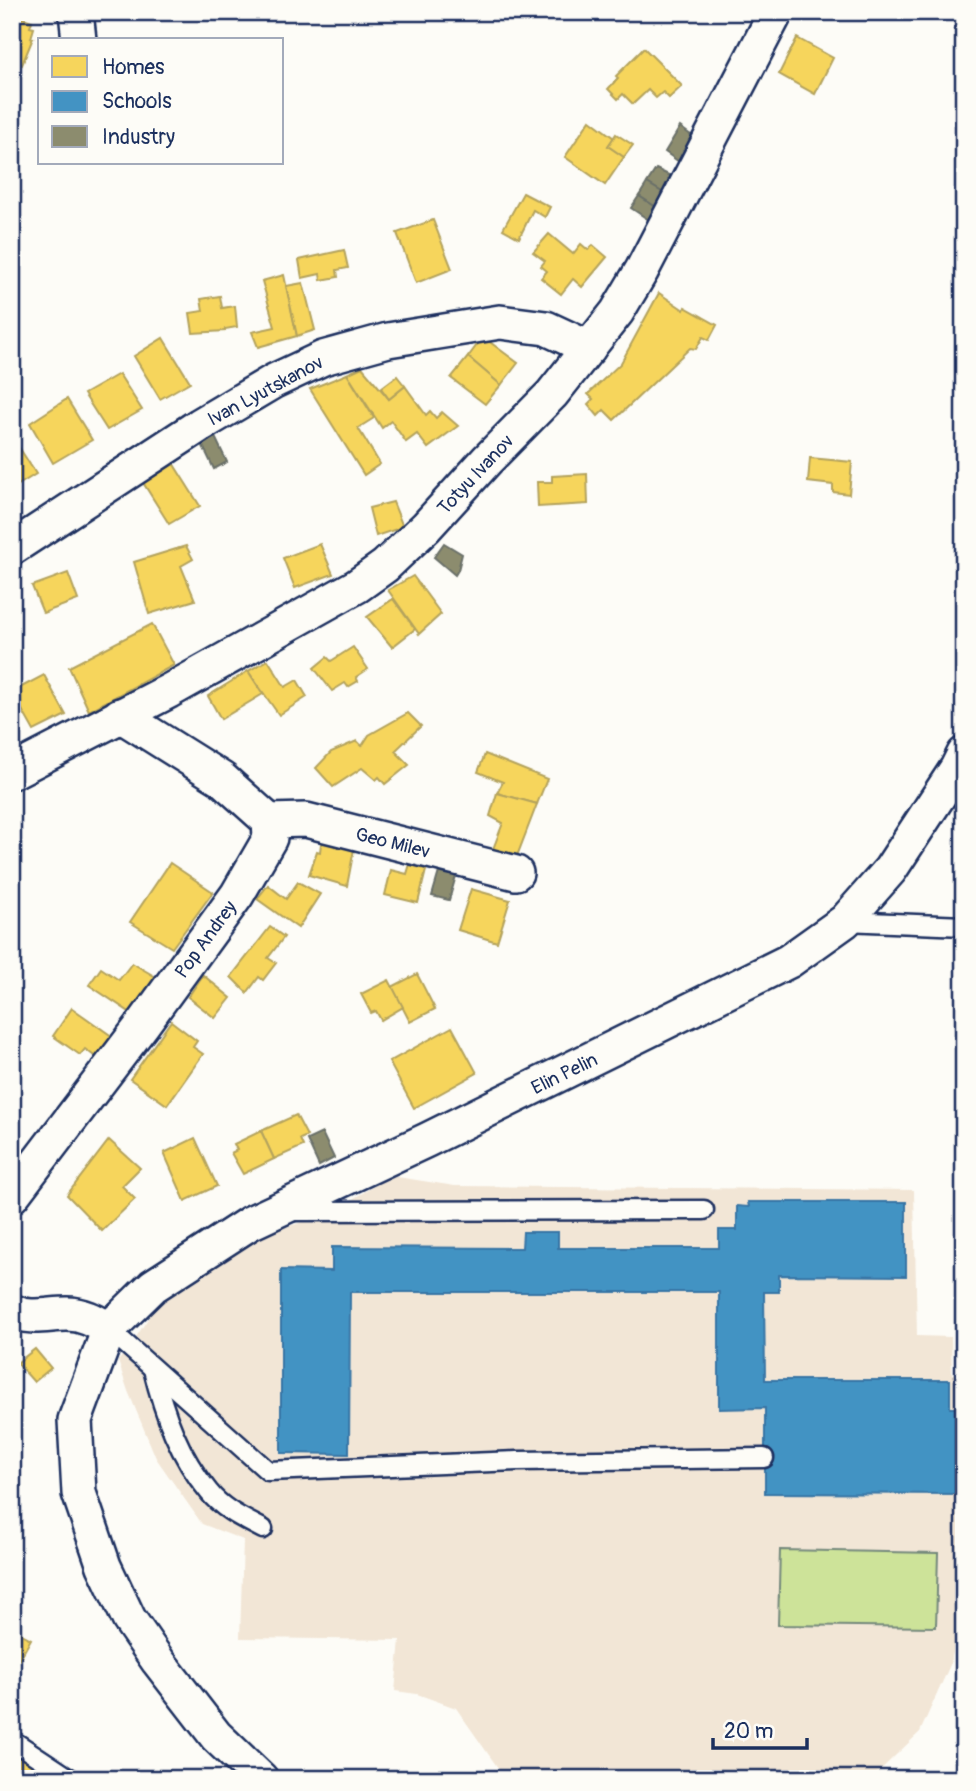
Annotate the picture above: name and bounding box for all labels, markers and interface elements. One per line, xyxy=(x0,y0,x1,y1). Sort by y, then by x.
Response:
legend xyxy=(38,38,284,164)
text: Homes xyxy=(102,54,165,81)
text: Schools xyxy=(102,88,172,115)
text: Industry xyxy=(102,124,175,151)
street label: Ivan Lyutskanov xyxy=(203,350,327,431)
street label: Totyu Ivanov xyxy=(432,429,519,520)
street label: Geo Milev xyxy=(353,822,432,864)
street label: Pop Andrey xyxy=(170,896,242,983)
street label: Elin Pelin xyxy=(527,1048,602,1100)
scale bar xyxy=(713,1707,808,1751)
text: 20 m xyxy=(724,1718,773,1745)

